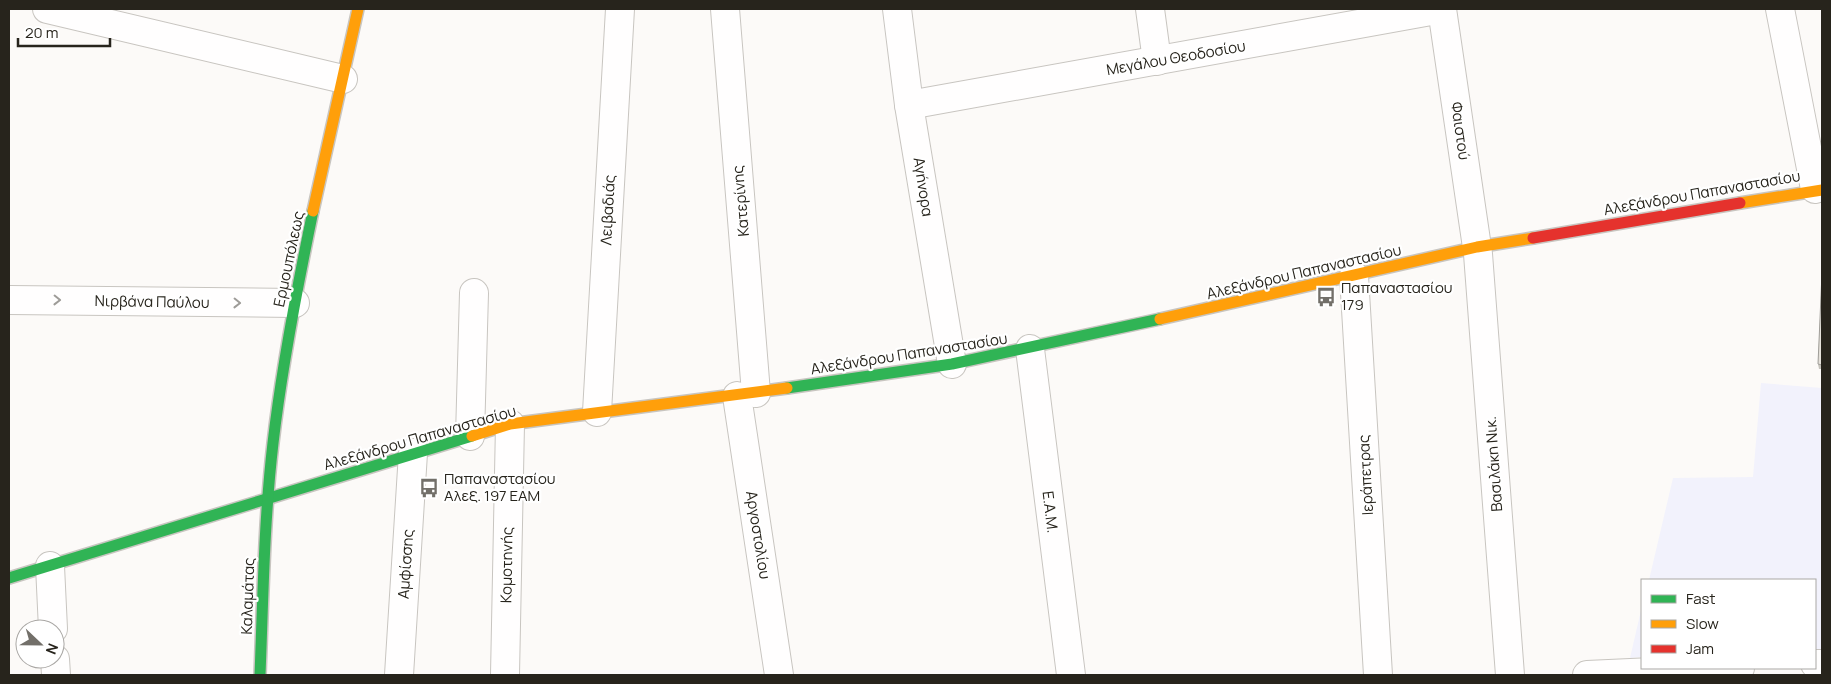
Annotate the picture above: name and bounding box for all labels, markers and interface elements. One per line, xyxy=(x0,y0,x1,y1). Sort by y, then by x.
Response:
scale bar xyxy=(18,15,110,47)
text: 20 m xyxy=(25,22,58,43)
street label: Μεγάλου Θεοδοσίου xyxy=(1105,35,1247,80)
street label: Φαιστού xyxy=(1446,100,1475,161)
street label: Αγήνορα xyxy=(908,156,939,218)
street label: Κατερίνης xyxy=(727,165,754,237)
street label: Αλεξάνδρου Παπαναστασίου xyxy=(1602,165,1802,220)
street label: Λειβαδιάς xyxy=(595,174,620,246)
street label: Ερμουπόλεως xyxy=(268,209,309,309)
street label: Αλεξάνδρου Παπαναστασίου xyxy=(1204,239,1403,304)
place label: Παπαναστασίου 179 xyxy=(1341,277,1453,315)
bus stop icon: Παπαναστασίου 179 xyxy=(1315,286,1337,308)
street label: Νιρβάνα Παύλου xyxy=(94,290,210,313)
one-way arrow xyxy=(54,295,62,305)
one-way arrow xyxy=(234,297,242,308)
street label: Αλεξάνδρου Παπαναστασίου xyxy=(809,328,1009,379)
street label: Αλεξάνδρου Παπαναστασίου xyxy=(321,400,519,475)
street label: Βασιλάκη Νικ. xyxy=(1480,416,1507,512)
street label: Ιεράπετρας xyxy=(1353,434,1378,516)
place label: Παπαναστασίου Αλεξ. 197 ΕΑΜ xyxy=(444,468,556,506)
bus stop icon: Παπαναστασίου Αλεξ. 197 ΕΑΜ xyxy=(418,477,440,499)
street label: Αργοστολίου xyxy=(741,489,776,581)
street label: Ε.Α.Μ. xyxy=(1038,490,1063,534)
street label: Κομοτηνής xyxy=(495,527,518,603)
street label: Αμφίσσης xyxy=(393,528,418,599)
street label: Καλαμάτας xyxy=(236,557,259,635)
legend xyxy=(1641,579,1816,669)
text: Fast xyxy=(1686,588,1715,609)
text: Slow xyxy=(1686,613,1719,634)
north arrow xyxy=(15,619,65,669)
text: Jam xyxy=(1686,638,1714,659)
text: N xyxy=(42,641,63,657)

